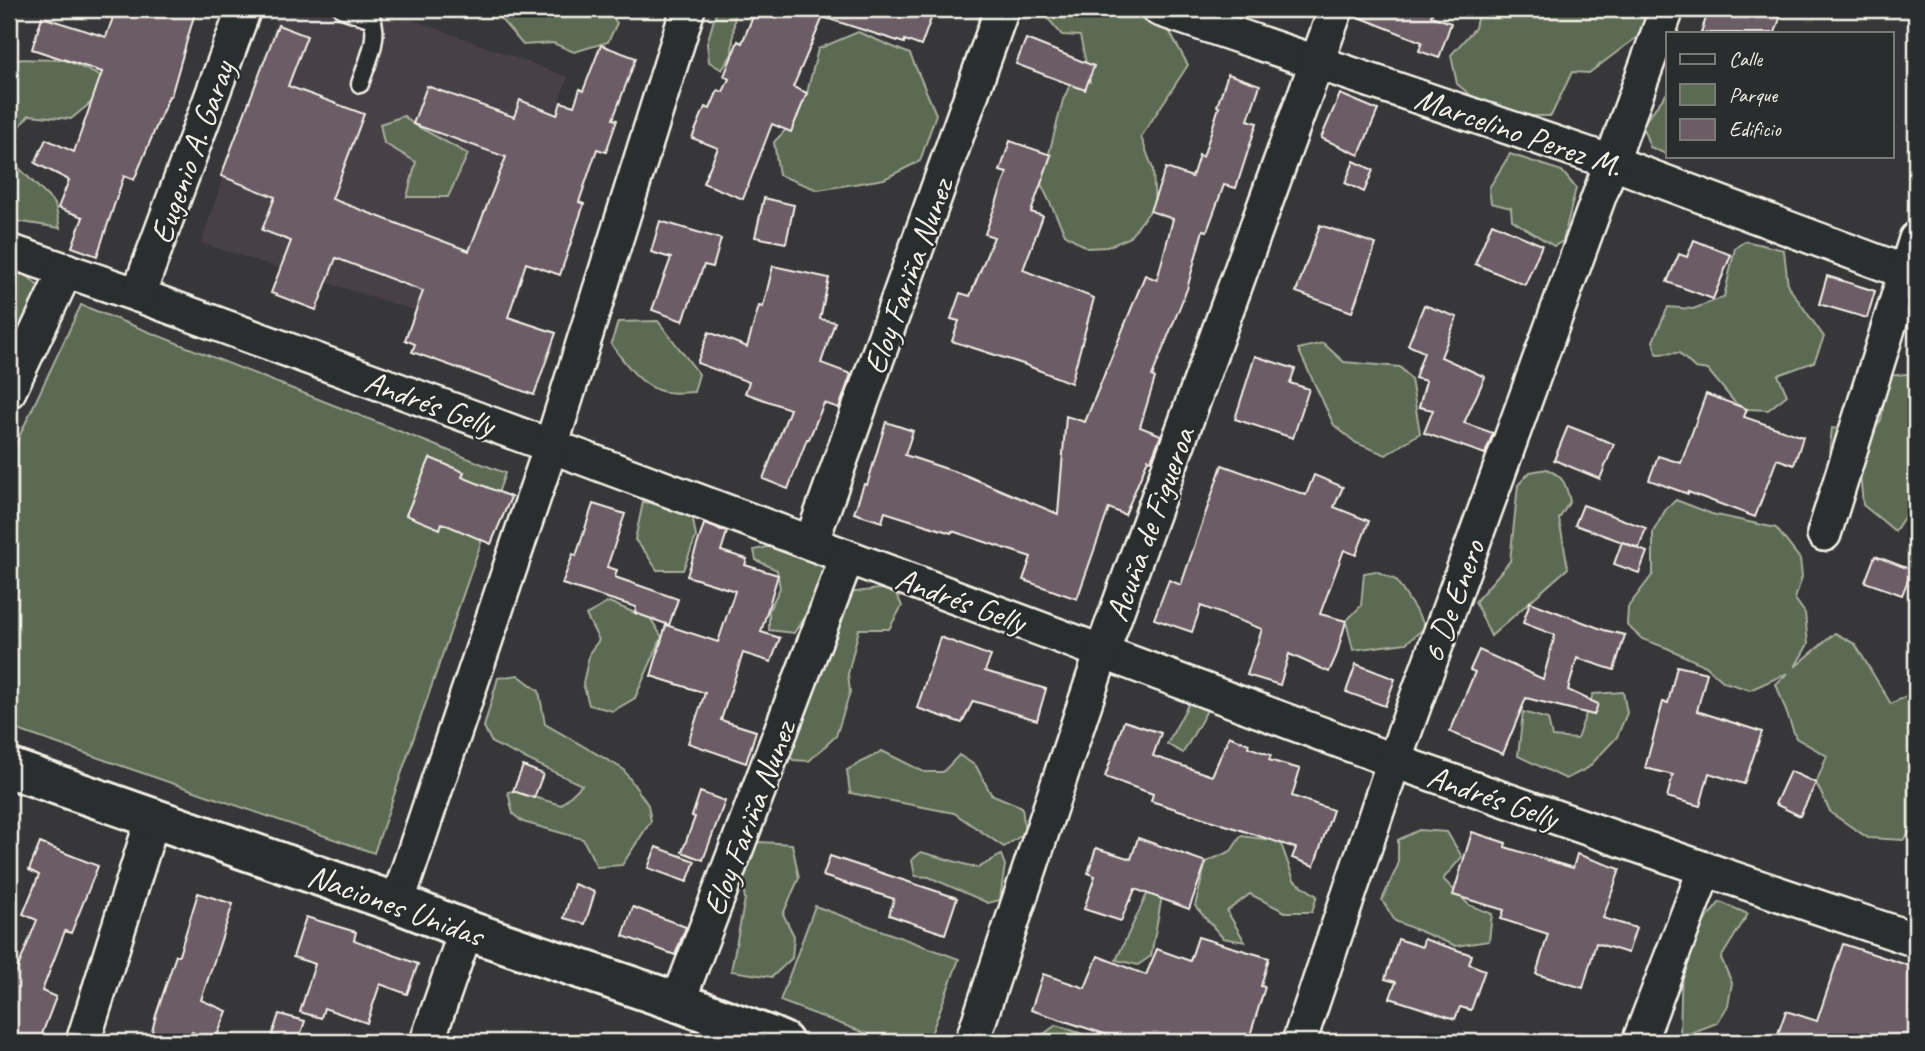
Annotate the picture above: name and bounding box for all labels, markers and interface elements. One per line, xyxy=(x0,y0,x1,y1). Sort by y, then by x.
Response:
legend xyxy=(1666,32,1894,158)
text: Calle xyxy=(1729,46,1763,72)
street label: Eugenio A. Garay xyxy=(140,53,245,249)
street label: Marcelino Perez M. xyxy=(1410,77,1628,187)
text: Parque xyxy=(1729,82,1778,108)
text: Edificio xyxy=(1729,116,1782,142)
street label: Eloy Fariña Nunez xyxy=(853,171,964,380)
street label: Andrés Gelly xyxy=(359,360,503,447)
street label: Acuña de Figueroa xyxy=(1095,419,1205,627)
street label: 6 De Enero xyxy=(1411,533,1495,668)
street label: Andrés Gelly xyxy=(890,557,1034,644)
street label: Eloy Fariña Nunez xyxy=(693,713,806,921)
street label: Andrés Gelly xyxy=(1422,755,1566,840)
street label: Naciones Unidas xyxy=(302,854,492,957)

